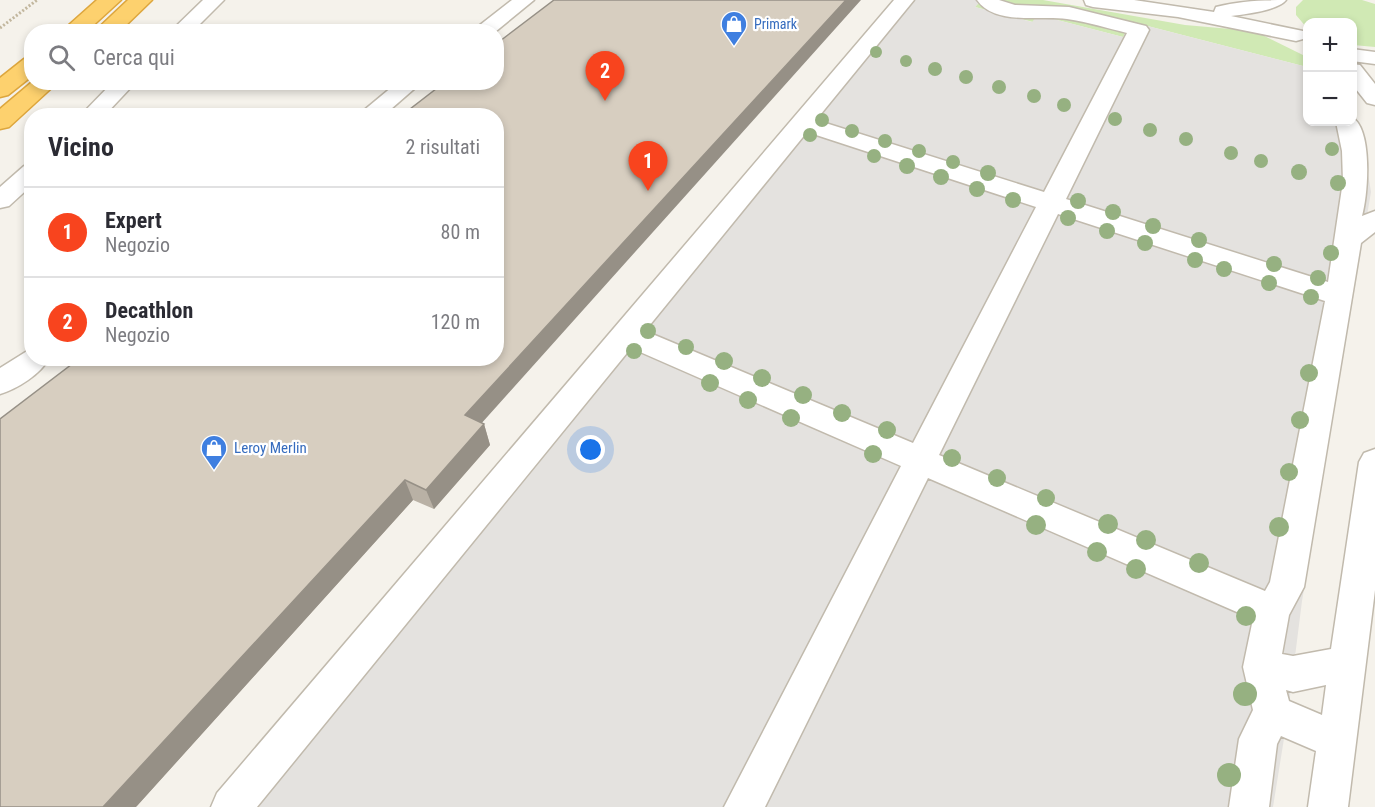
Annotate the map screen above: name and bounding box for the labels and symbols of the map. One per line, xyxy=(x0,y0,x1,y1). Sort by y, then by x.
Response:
shop icon: Primark xyxy=(719,9,749,47)
place label: Primark xyxy=(754,16,798,32)
pin: 2 xyxy=(586,51,624,101)
pin: 1 xyxy=(628,142,668,191)
shop icon: Leroy Merlin xyxy=(199,433,229,471)
your location xyxy=(576,435,605,464)
place label: Leroy Merlin xyxy=(234,439,307,457)

